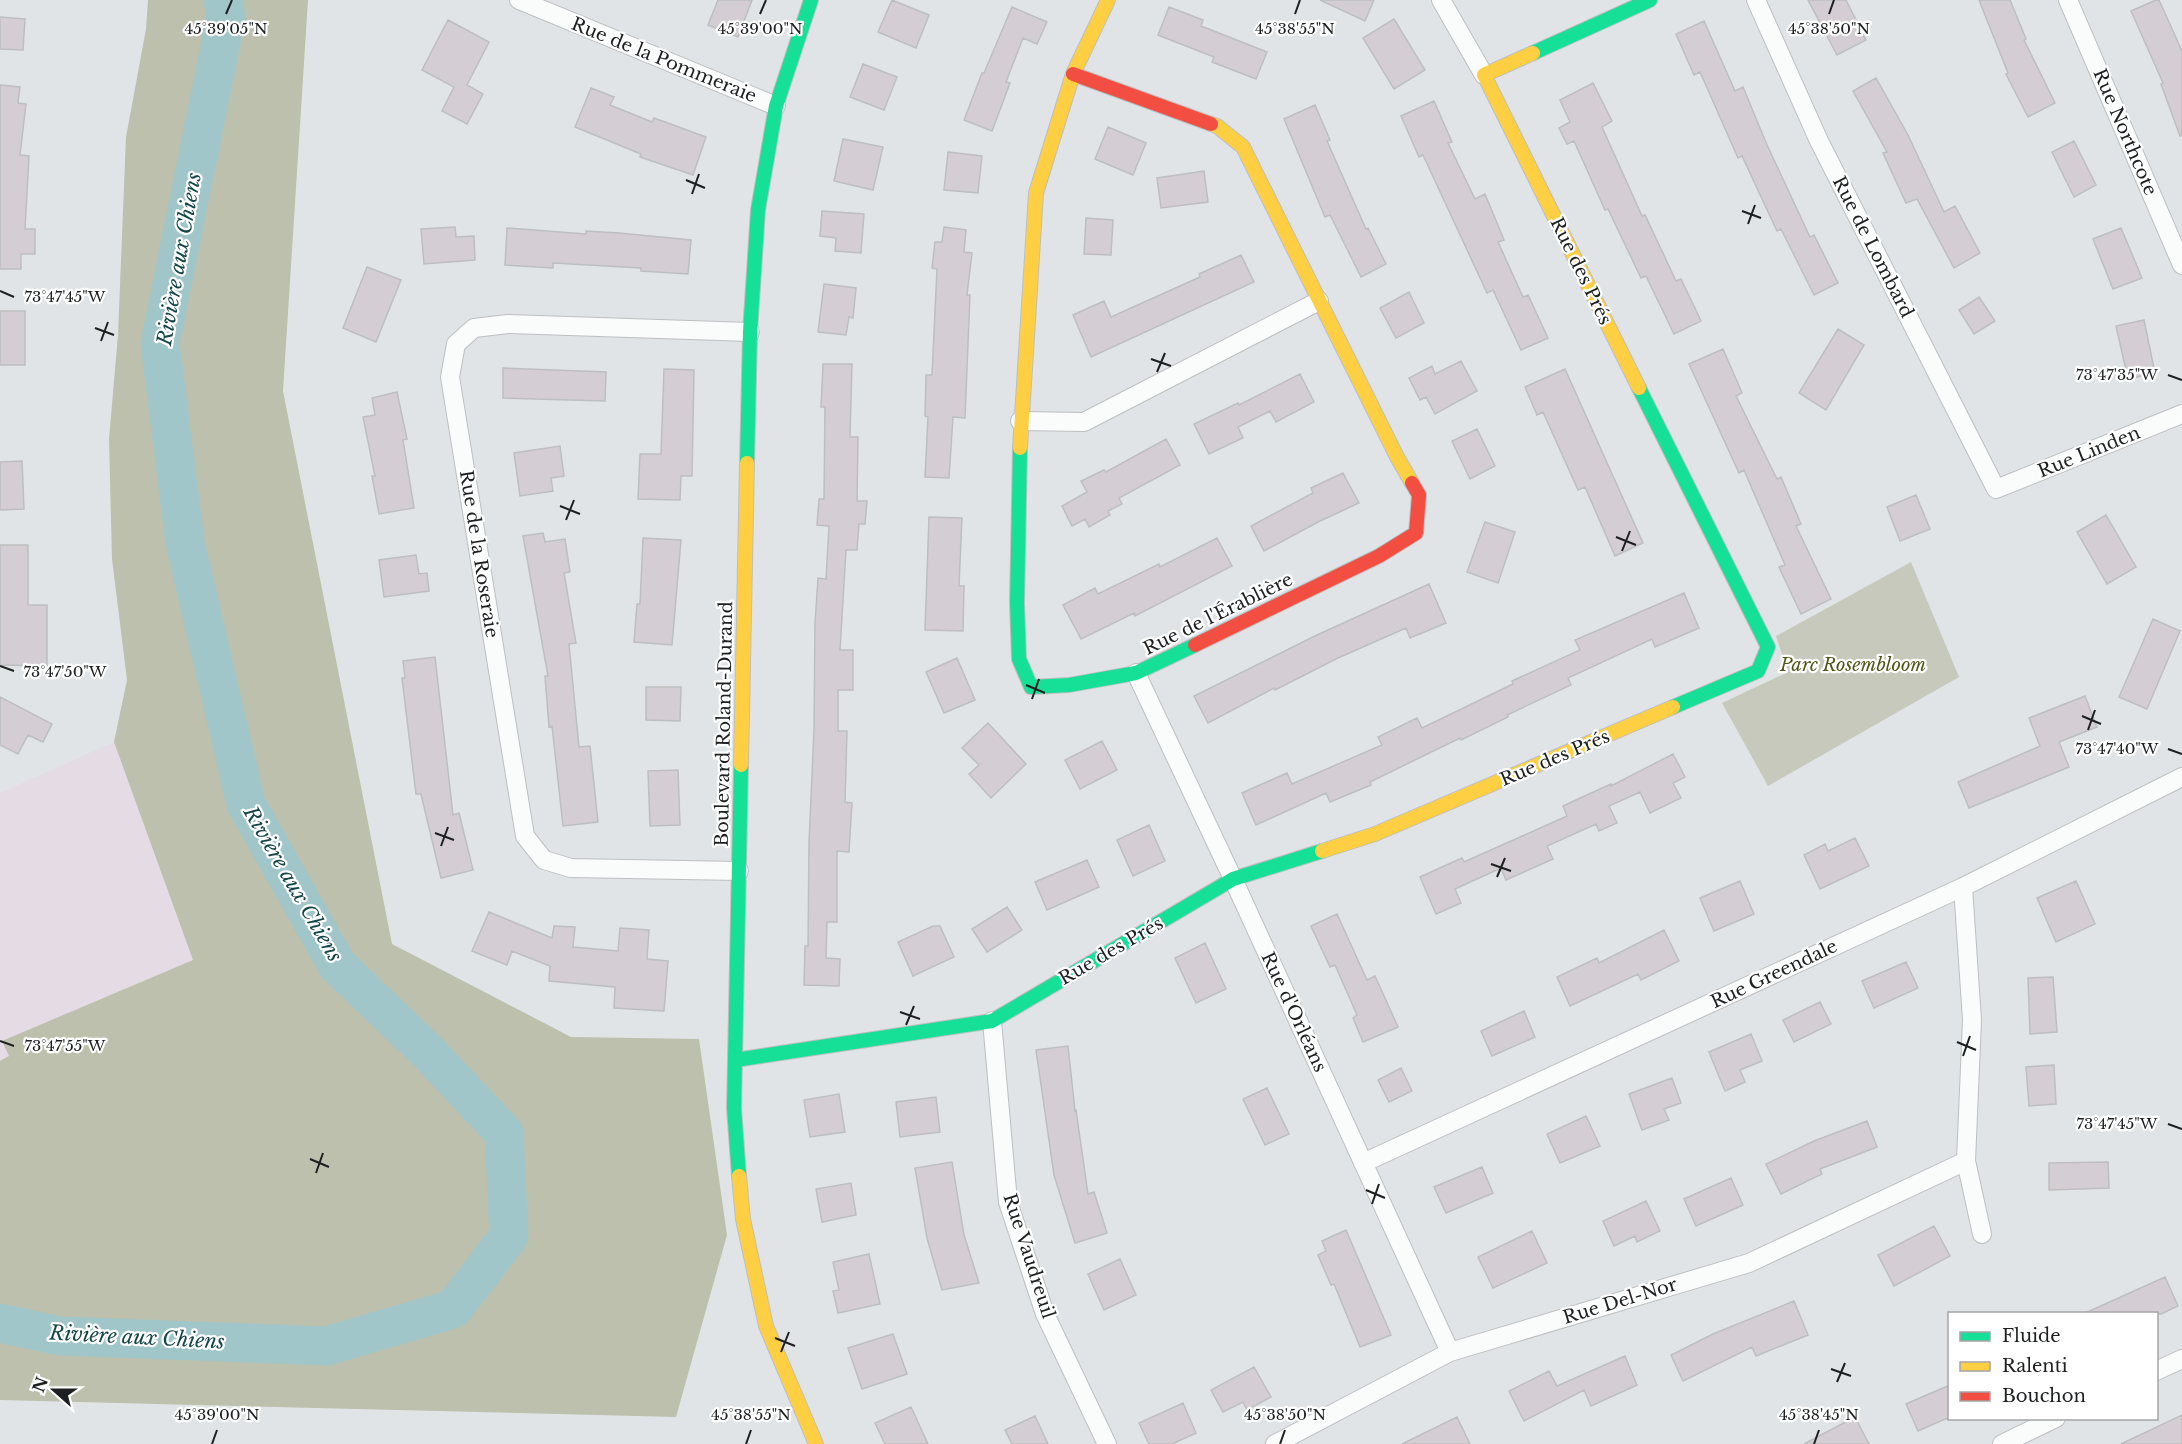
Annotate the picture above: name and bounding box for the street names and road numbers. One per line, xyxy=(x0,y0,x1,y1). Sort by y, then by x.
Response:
street label: Rue de la Pommeraie xyxy=(568,13,760,107)
street label: Rue Northcote xyxy=(2088,65,2162,199)
street label: Rue de Lombard xyxy=(1828,173,1918,321)
street label: Rue des Prés xyxy=(1546,214,1616,328)
street label: Rue Linden xyxy=(2035,422,2143,482)
street label: Rue de la Roseraie xyxy=(455,469,503,639)
street label: Rue de l'Érablière xyxy=(1139,567,1296,660)
street label: Boulevard Roland-Durand xyxy=(711,601,737,847)
street label: Rue des Prés xyxy=(1497,725,1613,791)
street label: Rue des Prés xyxy=(1055,912,1167,990)
street label: Rue Greendale xyxy=(1707,935,1841,1013)
street label: Rue d'Orléans xyxy=(1257,948,1331,1076)
street label: Rue Vaudreuil xyxy=(998,1191,1060,1322)
street label: Rue Del-Nor xyxy=(1560,1273,1680,1329)

